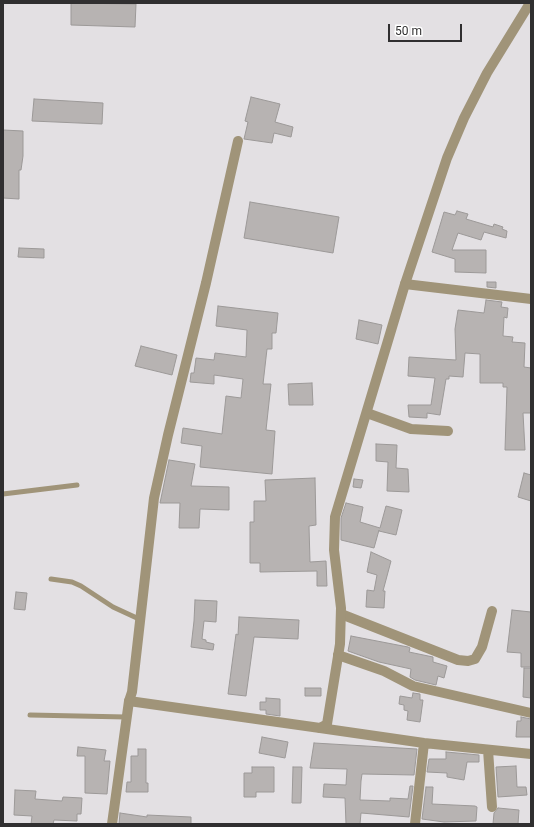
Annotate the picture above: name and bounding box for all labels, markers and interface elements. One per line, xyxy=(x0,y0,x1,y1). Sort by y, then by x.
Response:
scale bar xyxy=(390,16,464,42)
text: 50 m xyxy=(395,24,422,38)

